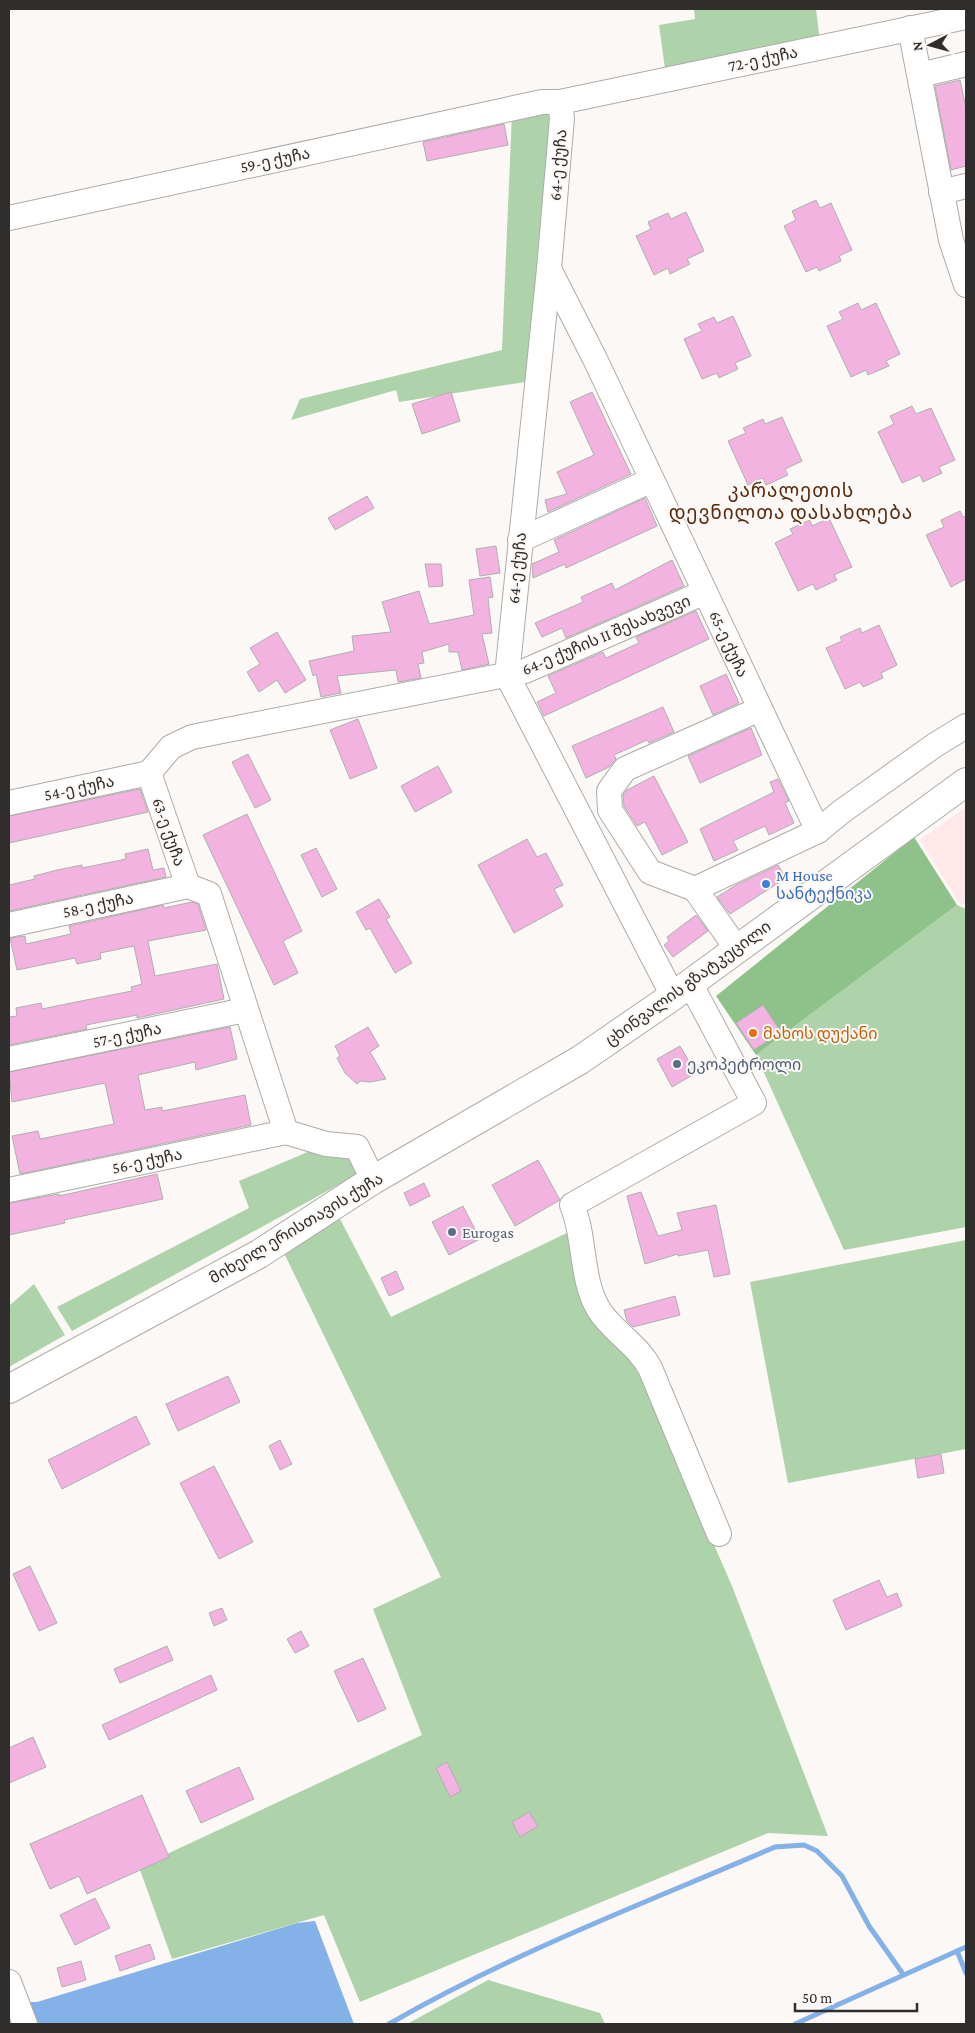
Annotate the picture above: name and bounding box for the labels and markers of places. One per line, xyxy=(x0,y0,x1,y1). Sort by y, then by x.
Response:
place label: M House სანტექნიკა xyxy=(776,867,872,903)
marker: M House სანტექნიკა xyxy=(760,878,772,890)
place label: მახოს დუქანი xyxy=(763,1025,877,1044)
marker: მახოს დუქანი xyxy=(747,1027,759,1039)
place label: ეკოპეტროლი xyxy=(687,1056,801,1075)
marker: ეკოპეტროლი xyxy=(671,1058,683,1070)
place label: Eurogas xyxy=(462,1224,514,1242)
marker: Eurogas xyxy=(446,1226,458,1238)

